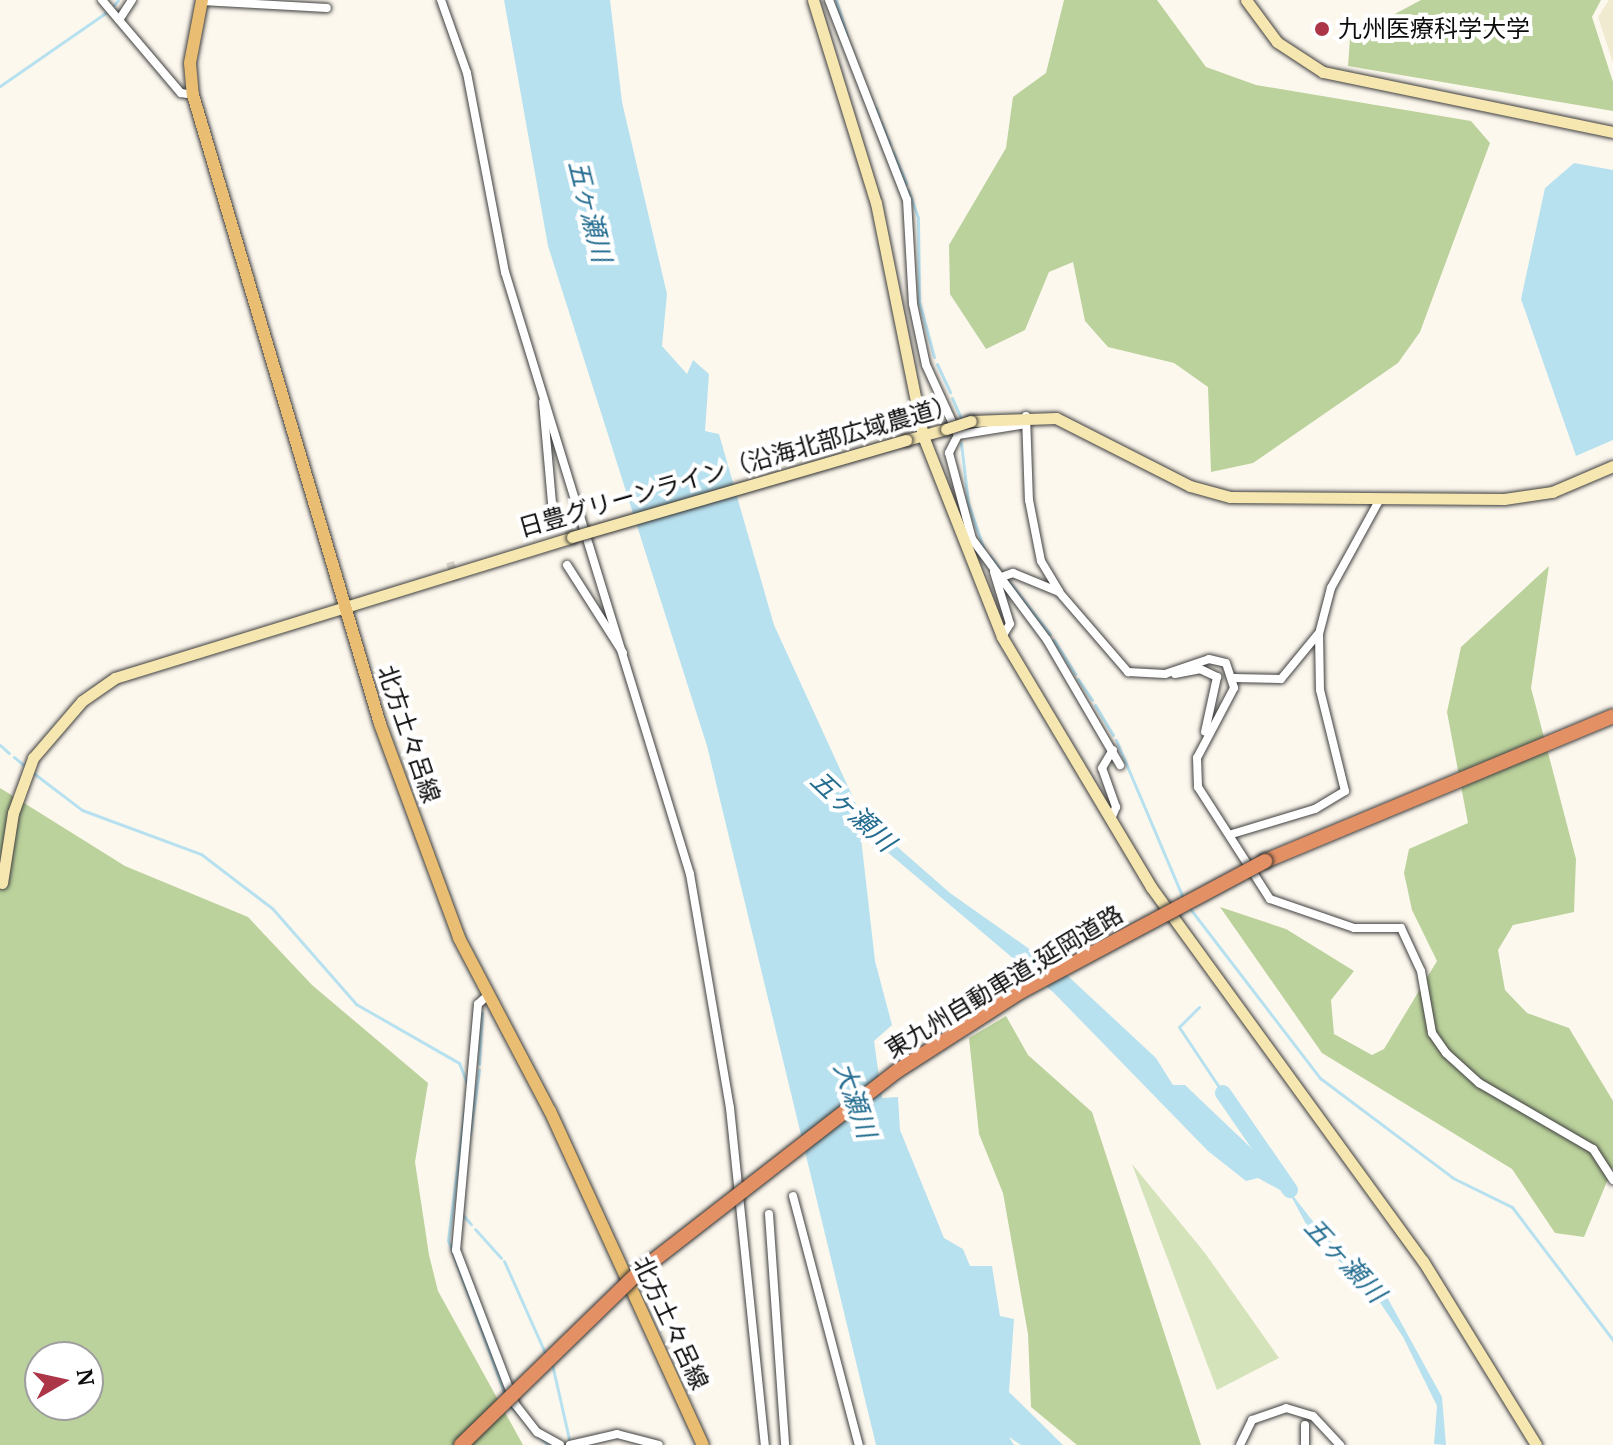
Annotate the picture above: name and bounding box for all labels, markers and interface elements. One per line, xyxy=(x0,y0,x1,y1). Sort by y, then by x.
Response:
place label: 九州医療科学大学 xyxy=(1338,15,1530,43)
marker: 九州医療科学大学 xyxy=(1313,20,1331,38)
water label: 五ヶ瀬川 xyxy=(562,157,618,265)
street label: 日豊グリーンライン（沿海北部広域農道） xyxy=(515,389,961,543)
street label: 北方土々呂線 xyxy=(372,661,446,807)
water label: 五ヶ瀬川 xyxy=(804,764,902,858)
street label: 東九州自動車道;延岡道路 xyxy=(880,900,1128,1064)
water label: 大瀬川 xyxy=(828,1058,882,1142)
water label: 五ヶ瀬川 xyxy=(1298,1211,1392,1309)
street label: 北方土々呂線 xyxy=(628,1252,714,1394)
north arrow xyxy=(24,1341,104,1421)
text: N xyxy=(71,1367,102,1388)

